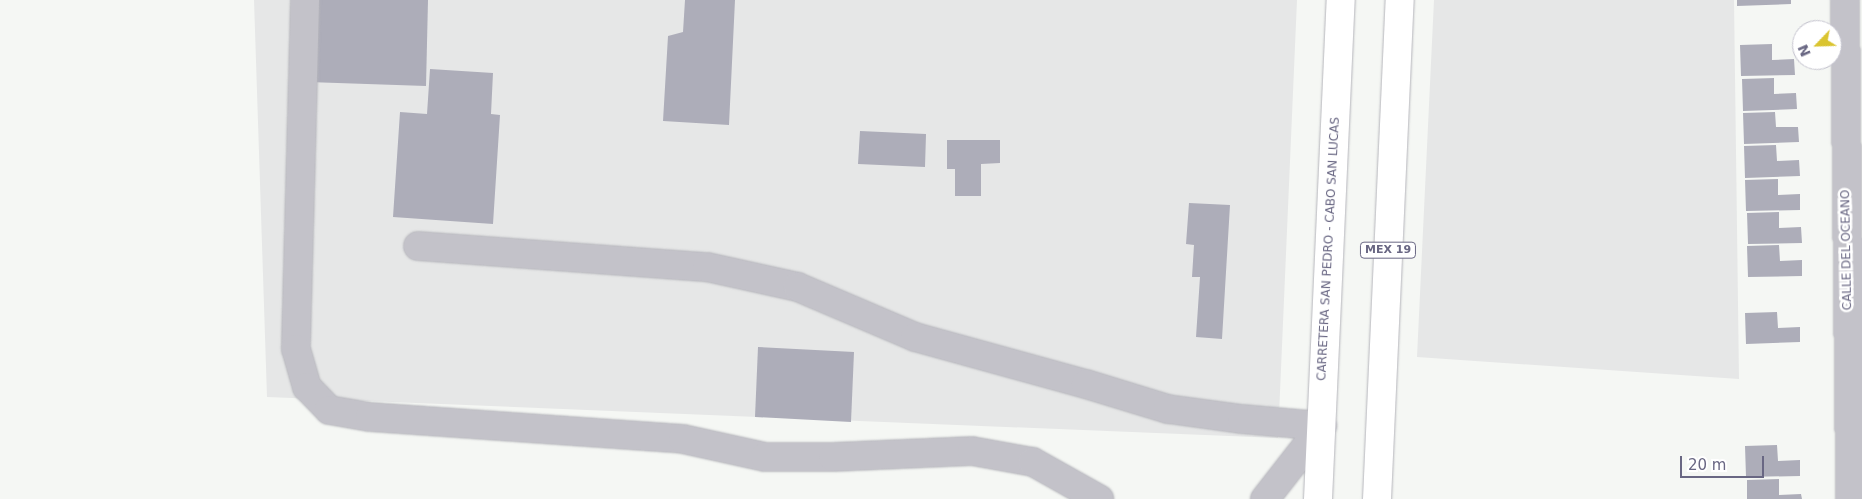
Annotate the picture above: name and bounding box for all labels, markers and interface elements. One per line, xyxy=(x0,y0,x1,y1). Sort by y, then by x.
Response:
north arrow xyxy=(1792,20,1842,70)
text: N xyxy=(1795,42,1814,59)
street label: CARRETERA SAN PEDRO - CABO SAN LUCAS xyxy=(1315,117,1343,381)
street label: CALLE DEL OCEANO xyxy=(1839,190,1855,310)
road number: MEX 19 xyxy=(1359,242,1417,258)
scale bar xyxy=(1682,446,1766,478)
text: 20 m xyxy=(1688,456,1726,474)

